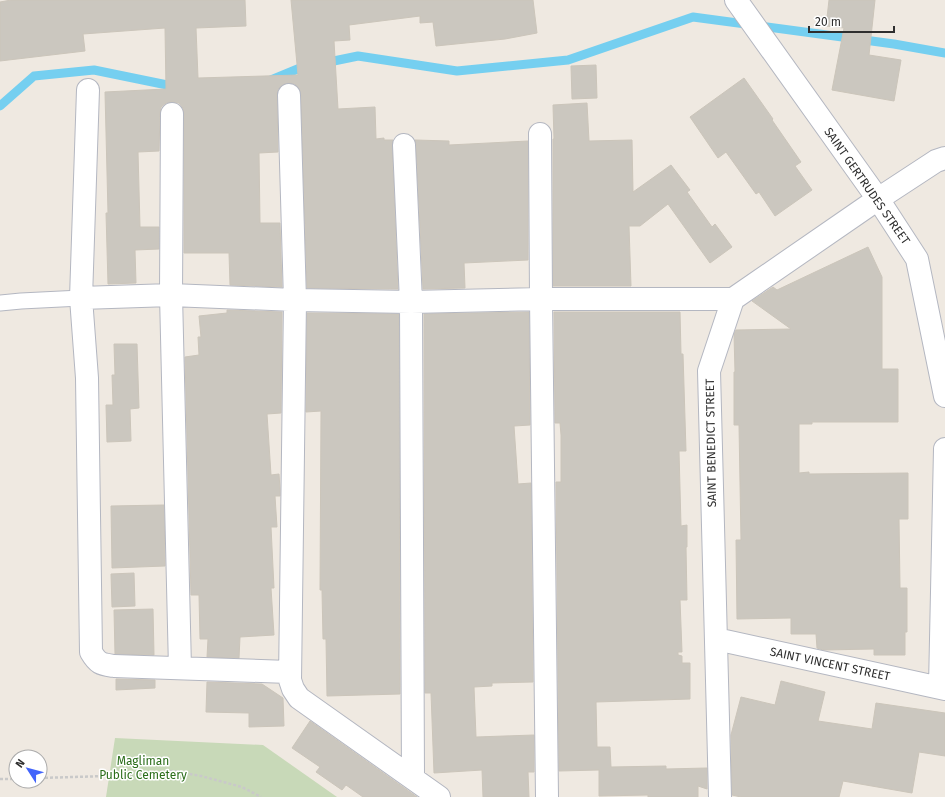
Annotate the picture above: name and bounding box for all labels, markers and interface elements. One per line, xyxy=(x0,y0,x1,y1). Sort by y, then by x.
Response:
scale bar xyxy=(809,8,894,34)
text: 20 m xyxy=(815,15,841,29)
street label: SAINT GERTRUDES STREET xyxy=(821,125,913,248)
street label: SAINT BENEDICT STREET xyxy=(703,378,719,508)
street label: SAINT VINCENT STREET xyxy=(769,644,892,684)
north arrow xyxy=(8,749,48,789)
park label: Magliman Public Cemetery xyxy=(99,754,187,782)
text: N xyxy=(13,757,28,770)

